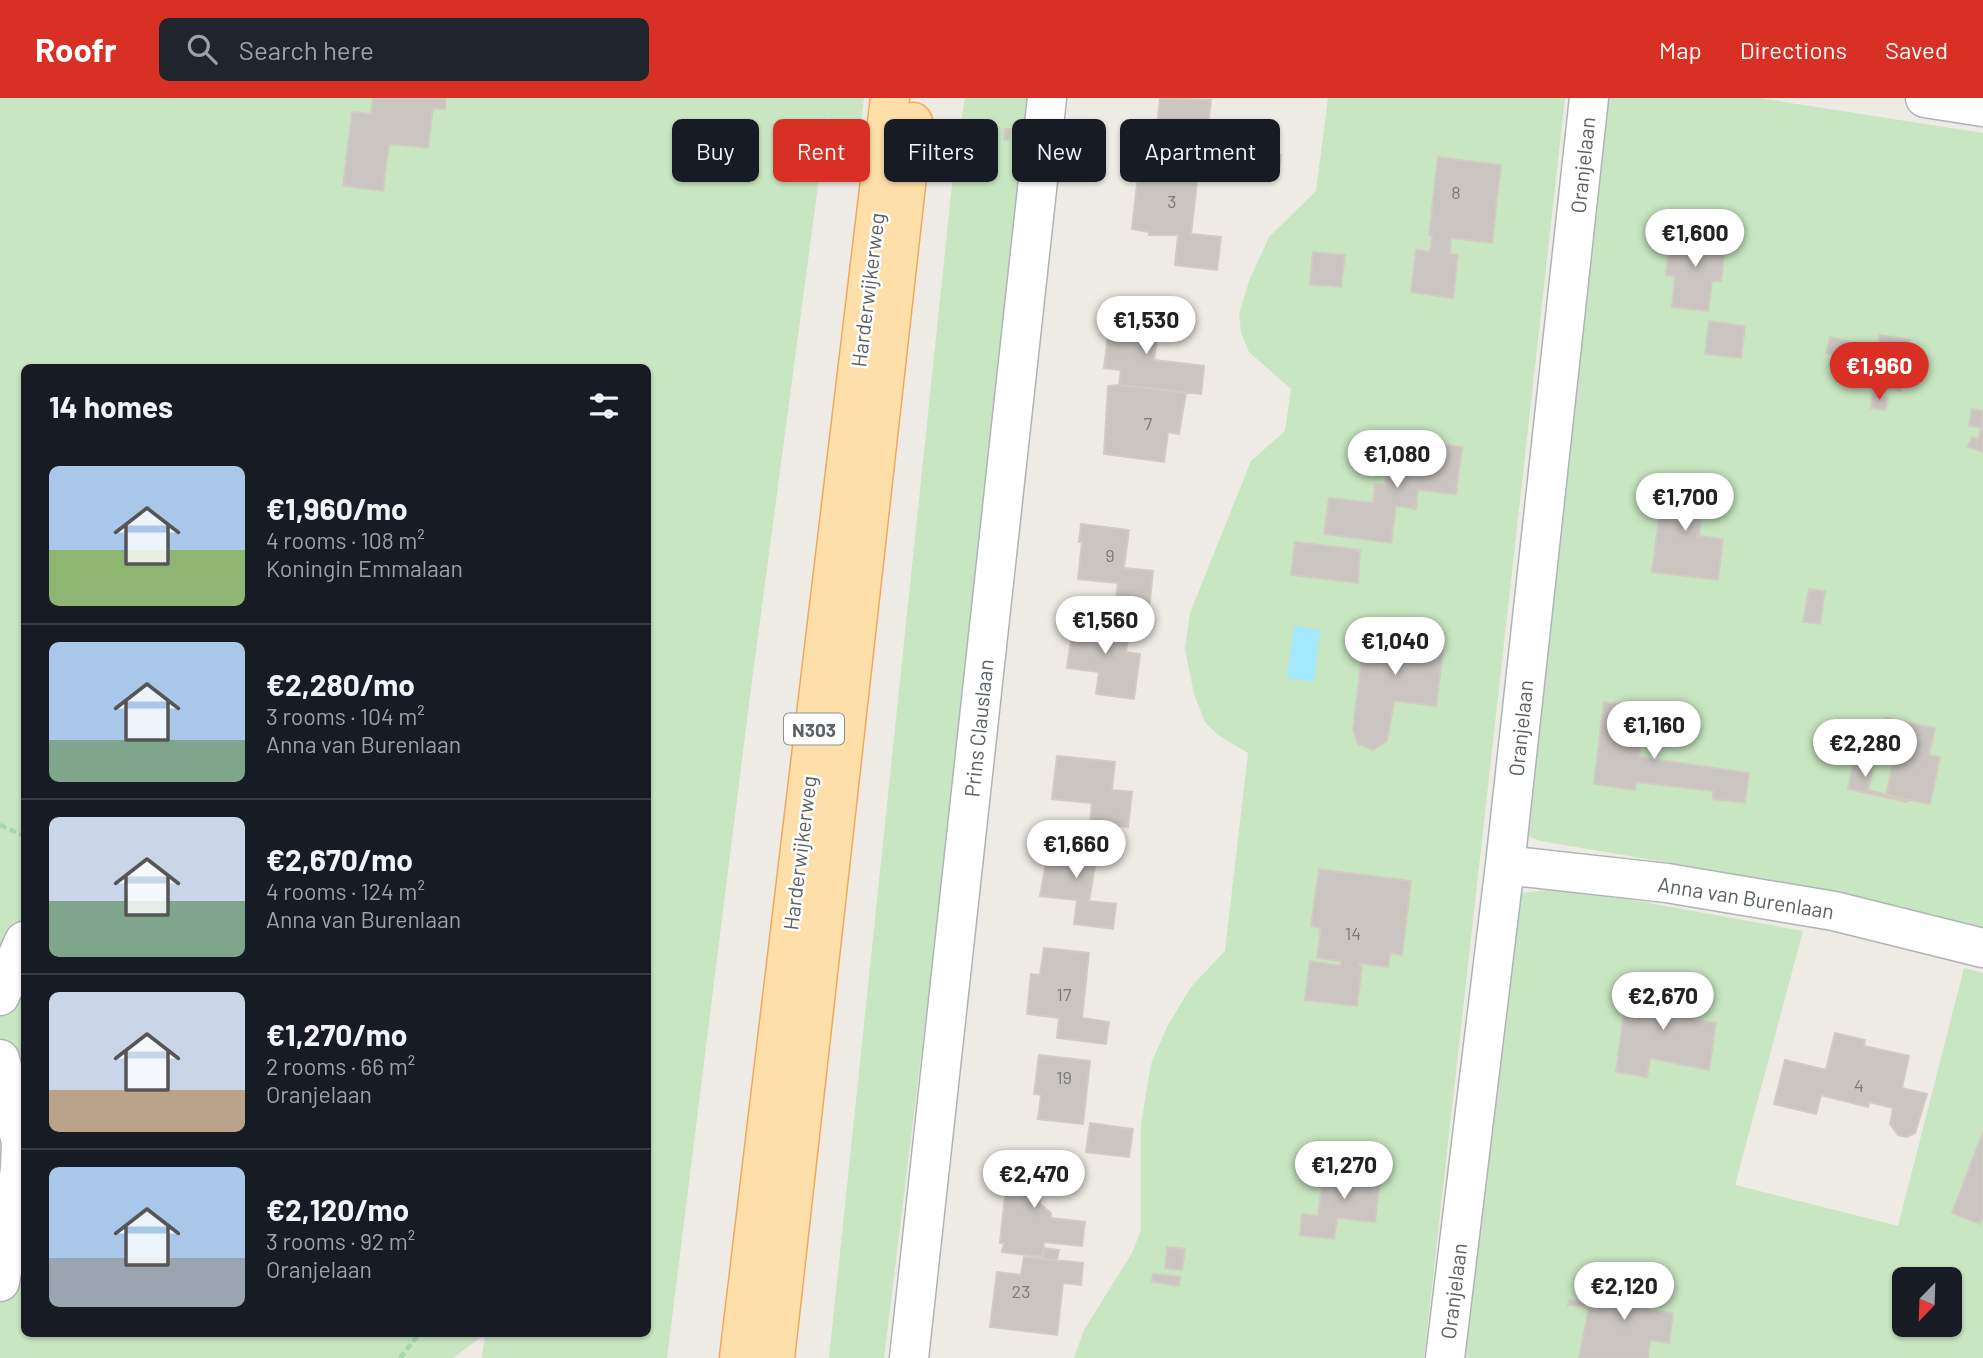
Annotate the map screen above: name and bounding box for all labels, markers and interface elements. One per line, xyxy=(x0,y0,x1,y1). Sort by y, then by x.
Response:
search box xyxy=(159,18,649,81)
text: Roofr xyxy=(35,29,117,69)
icon: search xyxy=(183,30,221,68)
text: Search here xyxy=(239,34,374,65)
text: Map xyxy=(1659,35,1702,64)
text: Directions xyxy=(1740,35,1847,64)
text: Saved xyxy=(1885,35,1948,64)
street label: Oranjelaan xyxy=(1565,116,1599,214)
chip: Buy xyxy=(672,119,759,182)
chip: Rent xyxy=(773,119,870,182)
chip: Filters xyxy=(884,119,998,182)
chip: New xyxy=(1012,119,1106,182)
chip: Apartment xyxy=(1120,119,1280,182)
house number: 8 xyxy=(1451,181,1461,203)
house number: 3 xyxy=(1167,190,1177,212)
pin: €1,600 xyxy=(1638,209,1752,269)
street label: Harderwijkerweg xyxy=(845,211,889,369)
text: €1,600 xyxy=(1661,218,1729,246)
pin: €1,530 xyxy=(1089,296,1203,356)
text: €1,530 xyxy=(1113,305,1179,333)
pin: €1,960 xyxy=(1822,342,1936,402)
text: €1,960 xyxy=(1846,351,1912,379)
icon: filters xyxy=(585,387,623,425)
text: 14 homes xyxy=(49,388,173,424)
house number: 7 xyxy=(1144,412,1153,434)
pin: €1,080 xyxy=(1340,430,1454,490)
text: €1,080 xyxy=(1364,439,1430,467)
pin: €1,700 xyxy=(1628,474,1742,533)
text: €1,700 xyxy=(1652,482,1718,510)
text: €1,960/mo xyxy=(266,490,408,526)
icon: home xyxy=(105,494,189,578)
text: 4 rooms · 108 m² xyxy=(266,526,425,554)
house number: 9 xyxy=(1105,544,1115,566)
text: Koningin Emmalaan xyxy=(266,554,463,582)
pin: €1,560 xyxy=(1048,596,1162,656)
text: €1,560 xyxy=(1072,605,1138,633)
pin: €1,040 xyxy=(1338,618,1452,677)
text: €1,040 xyxy=(1361,626,1429,654)
street label: Prins Clauslaan xyxy=(958,658,998,798)
text: €2,280/mo xyxy=(266,666,415,702)
icon: home xyxy=(105,670,189,754)
street label: Oranjelaan xyxy=(1503,679,1537,777)
text: 3 rooms · 104 m² xyxy=(266,702,425,730)
pin: €1,160 xyxy=(1597,702,1711,761)
text: €1,160 xyxy=(1623,710,1685,738)
road number: N303 xyxy=(784,714,844,744)
pin: €2,280 xyxy=(1808,720,1922,779)
text: €2,280 xyxy=(1829,728,1901,756)
text: Anna van Burenlaan xyxy=(266,730,461,758)
street label: Harderwijkerweg xyxy=(777,774,821,932)
pin: €1,660 xyxy=(1019,820,1133,880)
text: €1,660 xyxy=(1043,829,1109,857)
text: €2,670/mo xyxy=(266,841,413,877)
icon: home xyxy=(105,845,189,929)
street label: Anna van Burenlaan xyxy=(1656,871,1836,923)
text: 4 rooms · 124 m² xyxy=(266,877,425,905)
text: Anna van Burenlaan xyxy=(266,905,461,933)
house number: 14 xyxy=(1345,922,1361,944)
pin: €2,670 xyxy=(1606,972,1720,1032)
text: €2,670 xyxy=(1628,981,1698,1009)
house number: 17 xyxy=(1057,983,1072,1005)
text: €1,270/mo xyxy=(266,1016,407,1052)
icon: home xyxy=(105,1020,189,1104)
text: 2 rooms · 66 m² xyxy=(266,1052,415,1080)
house number: 19 xyxy=(1056,1066,1072,1088)
house number: 4 xyxy=(1854,1074,1864,1096)
text: Oranjelaan xyxy=(266,1080,372,1108)
pin: €1,270 xyxy=(1287,1142,1401,1201)
pin: €2,470 xyxy=(977,1150,1091,1210)
text: €1,270 xyxy=(1311,1150,1377,1178)
text: €2,470 xyxy=(999,1159,1069,1187)
text: €2,120/mo xyxy=(266,1191,409,1227)
icon: home xyxy=(105,1195,189,1279)
text: 3 rooms · 92 m² xyxy=(266,1227,415,1255)
street label: Oranjelaan xyxy=(1435,1242,1471,1340)
text: Oranjelaan xyxy=(266,1255,372,1283)
pin: €2,120 xyxy=(1567,1262,1681,1322)
north arrow xyxy=(1892,1267,1962,1337)
map controls xyxy=(1892,1267,1962,1337)
text: €2,120 xyxy=(1590,1271,1658,1299)
house number: 23 xyxy=(1012,1280,1030,1302)

